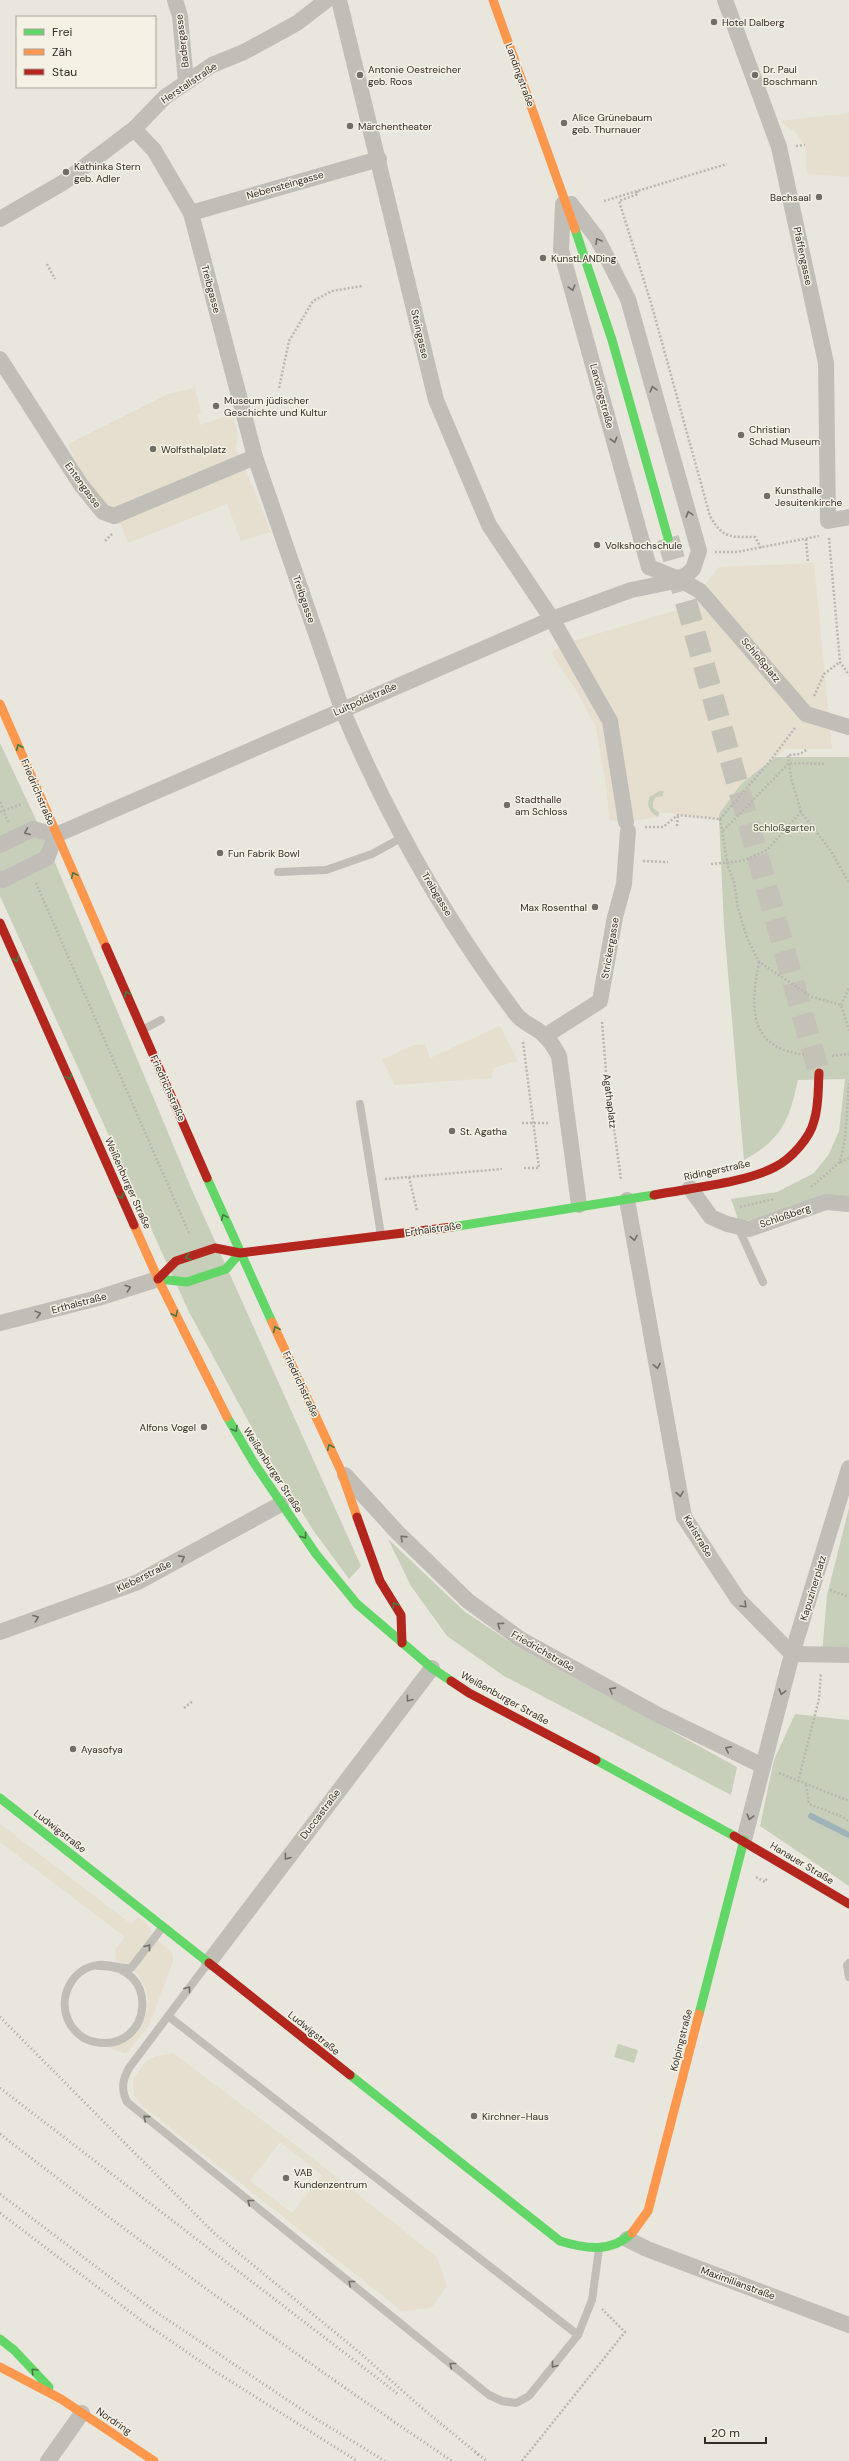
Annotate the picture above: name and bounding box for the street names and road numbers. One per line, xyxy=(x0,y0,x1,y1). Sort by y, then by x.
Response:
street label: Badergasse xyxy=(172,13,192,68)
street label: Landingstraße xyxy=(503,42,538,109)
street label: Herstallstraße xyxy=(158,59,220,107)
street label: Nebensteingasse xyxy=(245,168,325,202)
street label: Pfaffengasse xyxy=(790,226,816,287)
street label: Treibgasse xyxy=(198,263,224,315)
street label: Steingasse xyxy=(408,308,432,360)
street label: Landingstraße xyxy=(587,362,617,430)
street label: Entengasse xyxy=(62,460,104,511)
street label: Treibgasse xyxy=(290,574,318,625)
street label: Schloßplatz xyxy=(739,635,784,685)
street label: Luitpoldstraße xyxy=(331,679,399,719)
street label: Friedrichstraße xyxy=(18,757,58,828)
street label: Treibgasse xyxy=(419,869,455,919)
street label: Strickergasse xyxy=(598,916,622,980)
street label: Friedrichstraße xyxy=(148,1053,189,1123)
street label: Agathaplatz xyxy=(600,1073,620,1129)
street label: Weißenburger Straße xyxy=(102,1135,154,1231)
street label: Ridingerstraße xyxy=(683,1157,752,1183)
street label: Schloßberg xyxy=(758,1201,813,1231)
street label: Erthalstraße xyxy=(404,1219,462,1239)
street label: Erthalstraße xyxy=(50,1289,108,1317)
street label: Friedrichstraße xyxy=(280,1349,322,1419)
street label: Weißenburger Straße xyxy=(241,1425,306,1515)
street label: Karlstraße xyxy=(680,1513,716,1560)
street label: Kapuzinerplatz xyxy=(797,1553,829,1622)
street label: Kleberstraße xyxy=(114,1557,174,1595)
street label: Friedrichstraße xyxy=(509,1628,577,1675)
street label: Weißenburger Straße xyxy=(458,1668,552,1728)
street label: Duccastraße xyxy=(297,1786,343,1842)
street label: Ludwigstraße xyxy=(31,1807,89,1856)
street label: Hanauer Straße xyxy=(768,1839,837,1887)
street label: Kolpingstraße xyxy=(667,2007,695,2072)
street label: Ludwigstraße xyxy=(285,2008,343,2058)
street label: Maximilianstraße xyxy=(699,2263,777,2303)
street label: Nordring xyxy=(94,2404,135,2438)

